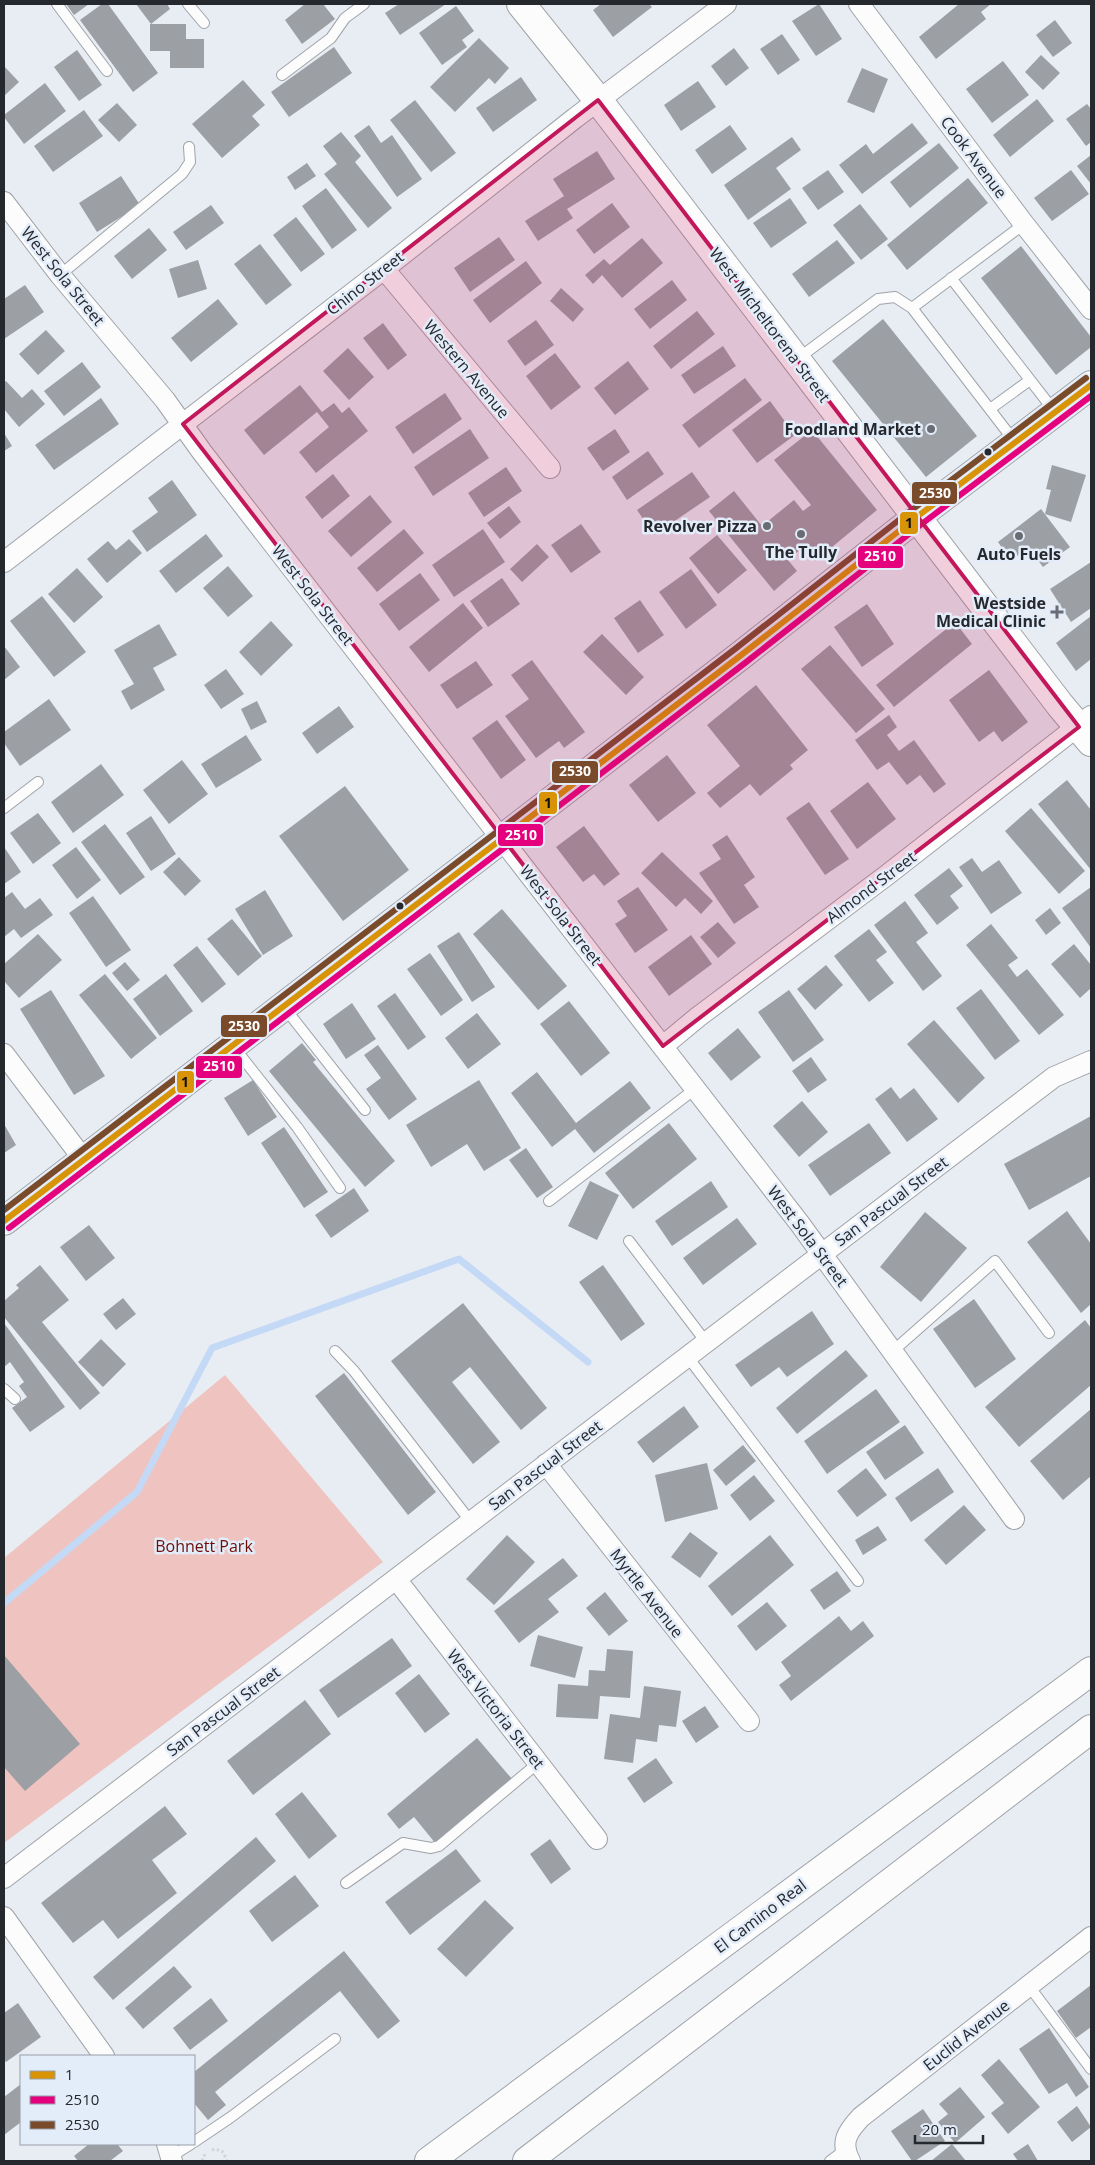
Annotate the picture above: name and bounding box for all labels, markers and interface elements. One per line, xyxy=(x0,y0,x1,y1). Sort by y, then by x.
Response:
street label: Cook Avenue xyxy=(936,111,1012,203)
street label: West Sola Street xyxy=(16,222,110,330)
street label: West Micheltorena Street xyxy=(704,243,836,407)
street label: Chino Street xyxy=(322,246,408,320)
street label: Western Avenue xyxy=(419,315,515,423)
place label: Foodland Market xyxy=(785,418,921,440)
marker: Foodland Market xyxy=(925,423,937,435)
unlabelled marker xyxy=(983,447,993,457)
line badge: 2530 xyxy=(911,481,958,505)
text: 2530 xyxy=(919,483,951,502)
line badge: 1 xyxy=(899,511,919,535)
text: 1 xyxy=(905,513,913,532)
place label: Revolver Pizza xyxy=(643,515,757,537)
marker: Revolver Pizza xyxy=(761,520,773,532)
marker: The Tully xyxy=(795,528,807,540)
marker: Auto Fuels xyxy=(1013,530,1025,542)
street label: West Sola Street xyxy=(267,540,359,650)
place label: The Tully xyxy=(765,541,838,563)
place label: Auto Fuels xyxy=(977,543,1061,565)
line badge: 2510 xyxy=(857,545,904,569)
text: 2510 xyxy=(864,546,896,565)
place label: Westside Medical Clinic xyxy=(936,592,1046,632)
marker: Westside Medical Clinic xyxy=(1050,605,1064,619)
line badge: 2530 xyxy=(551,760,599,784)
text: 2530 xyxy=(559,761,591,780)
line badge: 1 xyxy=(538,791,558,815)
text: 1 xyxy=(544,793,552,812)
line badge: 2510 xyxy=(497,823,544,847)
text: 2510 xyxy=(505,825,537,844)
street label: Almond Street xyxy=(822,846,921,928)
street label: West Sola Street xyxy=(515,860,607,970)
unlabelled marker xyxy=(395,901,405,911)
line badge: 2530 xyxy=(220,1014,268,1038)
text: 2530 xyxy=(228,1016,260,1035)
line badge: 2510 xyxy=(195,1055,243,1079)
text: 2510 xyxy=(203,1056,235,1075)
line badge: 1 xyxy=(176,1070,195,1094)
text: 1 xyxy=(181,1072,189,1091)
street label: San Pascual Street xyxy=(830,1151,953,1251)
street label: West Sola Street xyxy=(763,1181,853,1291)
street label: San Pascual Street xyxy=(484,1415,607,1515)
park label: Bohnett Park xyxy=(155,1535,253,1557)
street label: Myrtle Avenue xyxy=(605,1544,689,1642)
street label: West Victoria Street xyxy=(442,1645,550,1774)
street label: San Pascual Street xyxy=(162,1661,285,1761)
street label: El Camino Real xyxy=(709,1874,811,1958)
street label: Euclid Avenue xyxy=(918,1994,1014,2076)
legend xyxy=(20,2055,195,2145)
text: 1 xyxy=(65,2064,74,2084)
text: 2510 xyxy=(65,2089,99,2109)
scale bar xyxy=(915,2112,982,2144)
text: 2530 xyxy=(65,2114,99,2134)
text: 20 m xyxy=(922,2119,957,2139)

